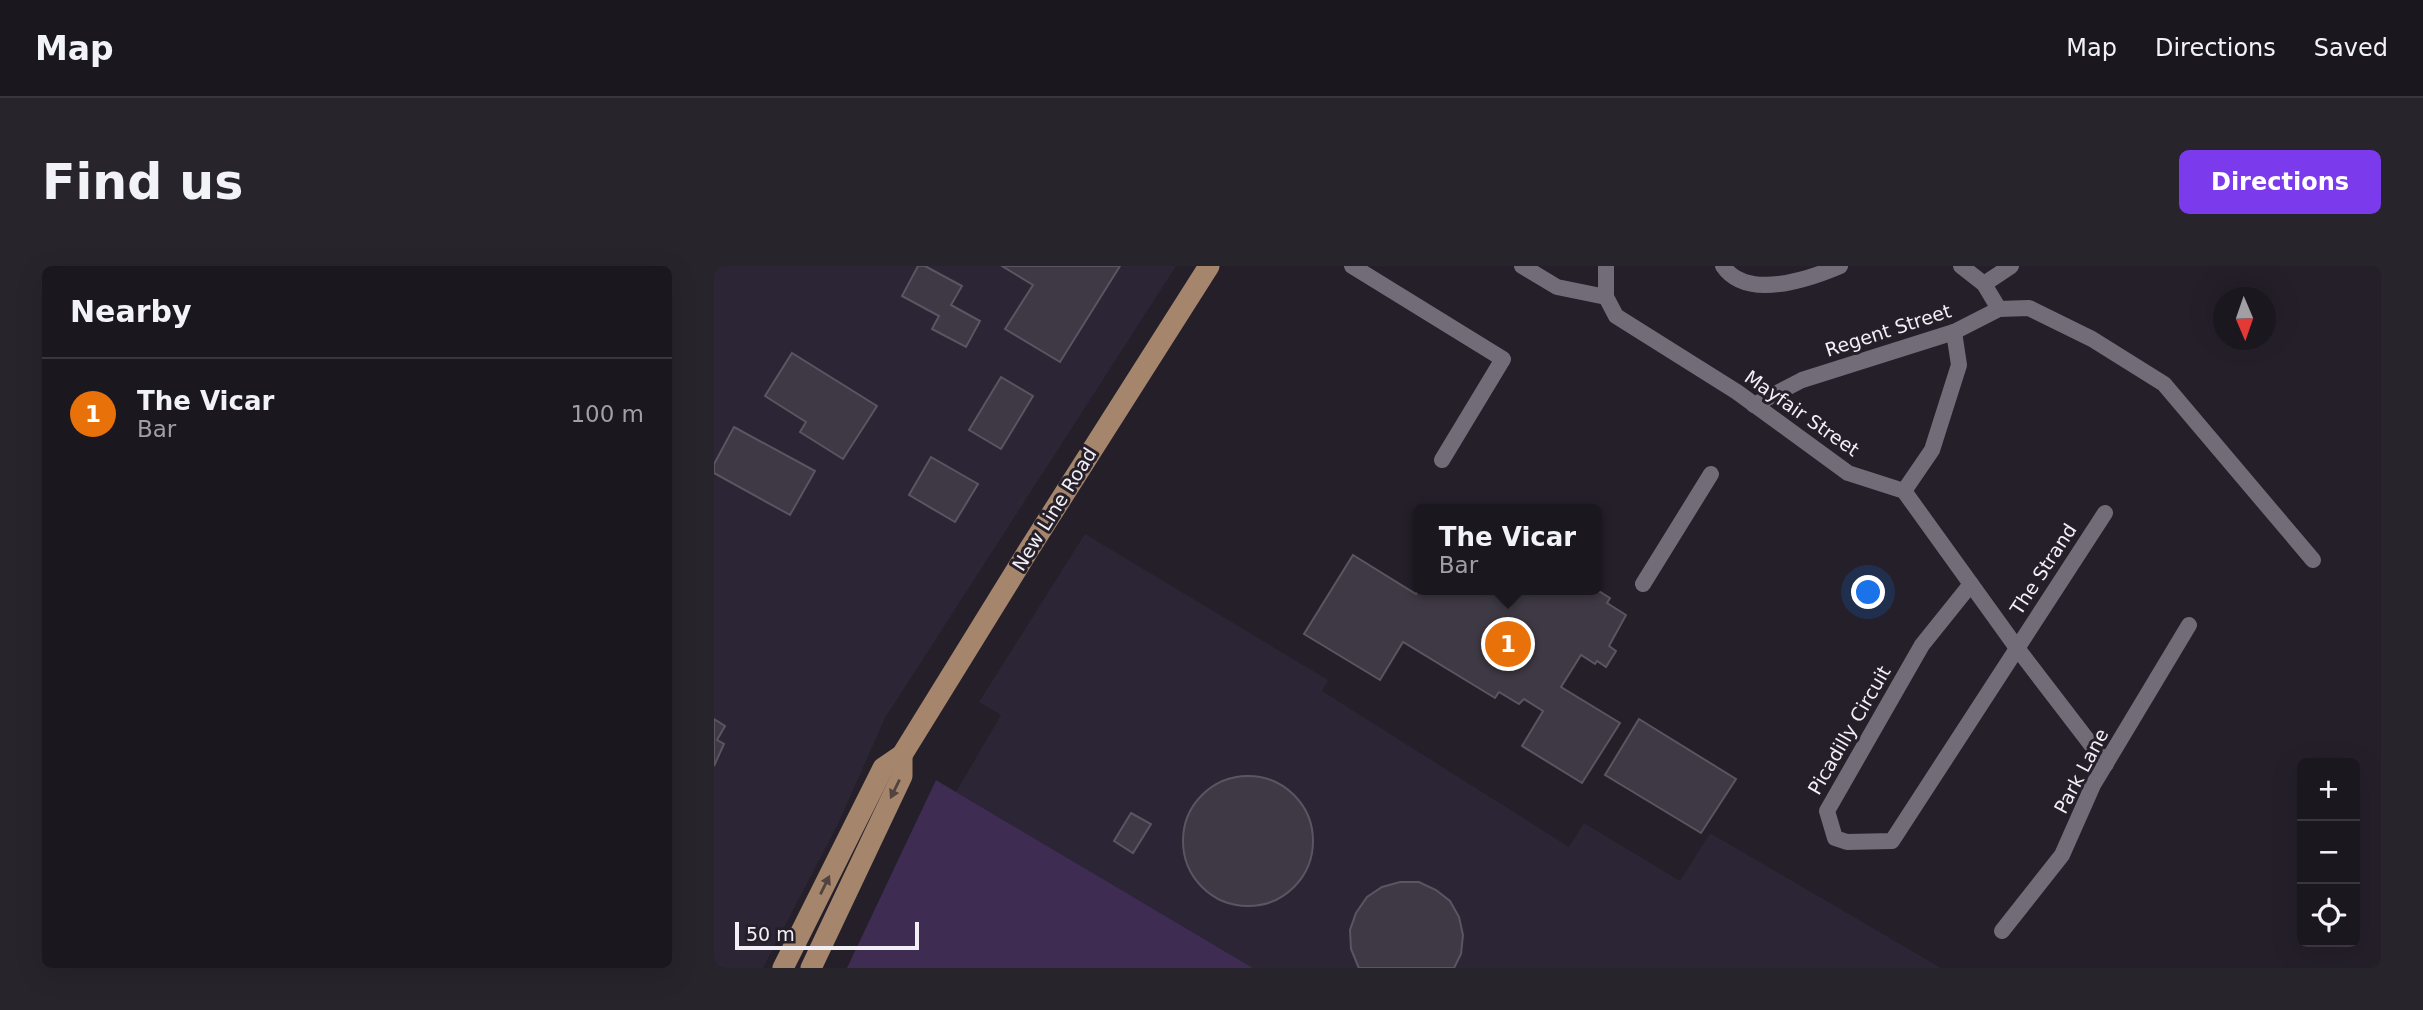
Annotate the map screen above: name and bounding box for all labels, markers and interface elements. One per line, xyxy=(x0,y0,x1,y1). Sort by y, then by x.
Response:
text: Map xyxy=(35,29,114,68)
text: Map xyxy=(2066,34,2117,62)
text: Directions xyxy=(2155,34,2276,62)
text: Saved xyxy=(2314,34,2388,62)
button: Directions xyxy=(2179,150,2381,214)
text: Find us xyxy=(42,154,243,211)
north arrow xyxy=(2213,287,2276,350)
text: Nearby xyxy=(70,294,192,329)
street label: Regent Street xyxy=(1822,299,1954,361)
street label: Mayfair Street xyxy=(1741,365,1863,461)
text: The Vicar xyxy=(137,386,274,416)
text: 1 xyxy=(85,401,101,427)
text: 100 m xyxy=(570,401,644,427)
text: Bar xyxy=(137,416,176,442)
street label: New Line Road xyxy=(1007,443,1101,575)
popup xyxy=(1413,504,1602,595)
street label: The Strand xyxy=(2005,519,2081,620)
text: The Vicar xyxy=(1439,522,1576,552)
text: Bar xyxy=(1439,552,1478,578)
your location xyxy=(1851,575,1885,609)
pin: 1 xyxy=(1485,618,1531,670)
street label: Picadilly Circuit xyxy=(1803,662,1895,798)
street label: Park Lane xyxy=(2049,725,2113,817)
map controls xyxy=(2297,758,2360,947)
button: + xyxy=(2297,758,2360,821)
one-way arrow xyxy=(890,779,901,799)
button: − xyxy=(2297,821,2360,884)
one-way arrow xyxy=(819,875,830,895)
button: locate xyxy=(2297,884,2360,947)
scale bar xyxy=(735,919,919,951)
text: 50 m xyxy=(746,923,795,945)

